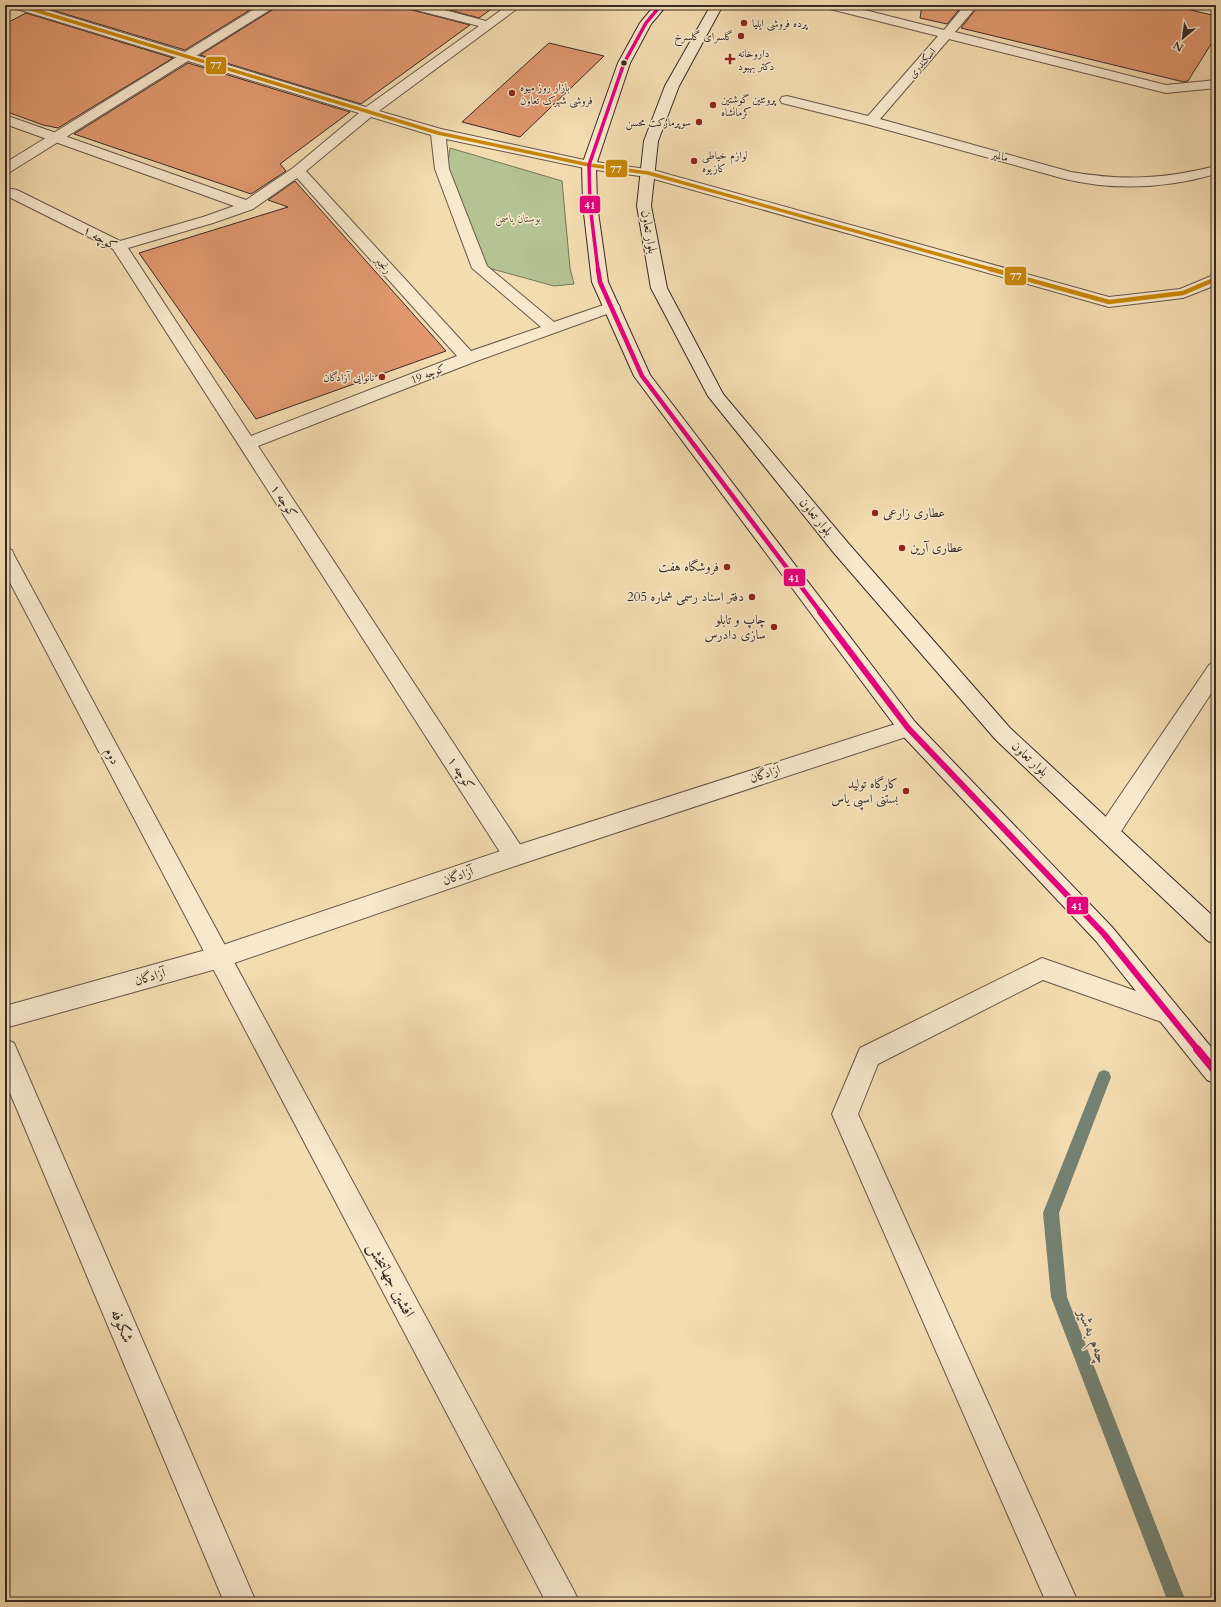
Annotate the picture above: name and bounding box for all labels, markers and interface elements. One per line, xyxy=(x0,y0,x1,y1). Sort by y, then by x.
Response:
place label: پرده فروشی ایلیا xyxy=(752,16,808,31)
marker: پرده فروشی ایلیا xyxy=(739,18,749,28)
north arrow xyxy=(1163,18,1203,58)
place label: گلسرای گلسرخ xyxy=(674,29,733,47)
marker: گلسرای گلسرخ xyxy=(736,31,746,41)
text: N xyxy=(1170,37,1186,55)
street label: اسکندری xyxy=(905,45,939,81)
place label: داروخانه دکتر بهبود xyxy=(738,46,774,74)
marker: داروخانه دکتر بهبود xyxy=(725,54,735,64)
line badge: 77 xyxy=(205,56,227,75)
text: 77 xyxy=(210,58,222,73)
unlabelled marker xyxy=(619,58,629,68)
place label: بازار روز میوه فروشی شهرک تعاون xyxy=(520,80,593,108)
marker: بازار روز میوه فروشی شهرک تعاون xyxy=(507,88,517,98)
place label: پروتئین گوشتین کرمانشاه xyxy=(721,92,777,120)
marker: پروتئین گوشتین کرمانشاه xyxy=(708,100,718,110)
place label: سوپرمارکت محسن xyxy=(626,115,691,131)
marker: سوپرمارکت محسن xyxy=(694,117,704,127)
street label: مالمیر xyxy=(989,146,1010,165)
place label: لوازم خیاطی کازیوه xyxy=(702,148,748,176)
marker: لوازم خیاطی کازیوه xyxy=(689,156,699,166)
line badge: 77 xyxy=(605,159,628,178)
text: 77 xyxy=(610,162,622,177)
line badge: 41 xyxy=(579,195,601,214)
text: 41 xyxy=(584,198,596,213)
street label: بلوار تعاون xyxy=(636,209,662,255)
park label: بوستان یاسمن xyxy=(495,211,541,227)
street label: کوچه ۱ xyxy=(79,221,121,255)
street label: رنجبر xyxy=(371,252,395,277)
line badge: 77 xyxy=(1004,266,1027,286)
text: 77 xyxy=(1010,269,1022,284)
street label: کوچه 19 xyxy=(408,361,448,387)
place label: نانوایی آزادگان xyxy=(323,370,374,385)
marker: نانوایی آزادگان xyxy=(377,372,387,382)
street label: کوچه ۱ xyxy=(266,481,302,521)
street label: بلوار تعاون xyxy=(795,494,837,540)
place label: عطاری زارعی xyxy=(883,504,945,522)
marker: عطاری زارعی xyxy=(870,508,880,518)
place label: عطاری آرین xyxy=(910,539,963,557)
marker: عطاری آرین xyxy=(897,543,907,553)
place label: فروشگاه هفت xyxy=(658,558,719,576)
marker: فروشگاه هفت xyxy=(722,562,732,572)
line badge: 41 xyxy=(783,568,806,587)
text: 41 xyxy=(788,571,800,586)
place label: دفتر اسناد رسمی شماره 205 xyxy=(627,588,744,606)
marker: دفتر اسناد رسمی شماره 205 xyxy=(747,592,757,602)
place label: چاپ و تابلو سازی دادرس xyxy=(704,611,766,644)
marker: چاپ و تابلو سازی دادرس xyxy=(769,622,779,632)
street label: بلوار تعاون xyxy=(1008,737,1052,781)
street label: دوم xyxy=(98,744,124,769)
street label: کوچه ۱ xyxy=(443,753,479,793)
street label: آزادگان xyxy=(747,760,784,787)
place label: کارگاه تولید بستنی اسپی یاس xyxy=(831,775,898,811)
marker: کارگاه تولید بستنی اسپی یاس xyxy=(901,786,911,796)
street label: آزادگان xyxy=(440,862,477,890)
line badge: 41 xyxy=(1066,896,1089,915)
text: 41 xyxy=(1071,899,1083,914)
street label: آزادگان xyxy=(132,964,169,990)
street label: افشین جهانبخش xyxy=(362,1239,420,1321)
water label: چەم بەشیر xyxy=(1068,1303,1114,1368)
street label: شکوفه xyxy=(105,1306,139,1346)

